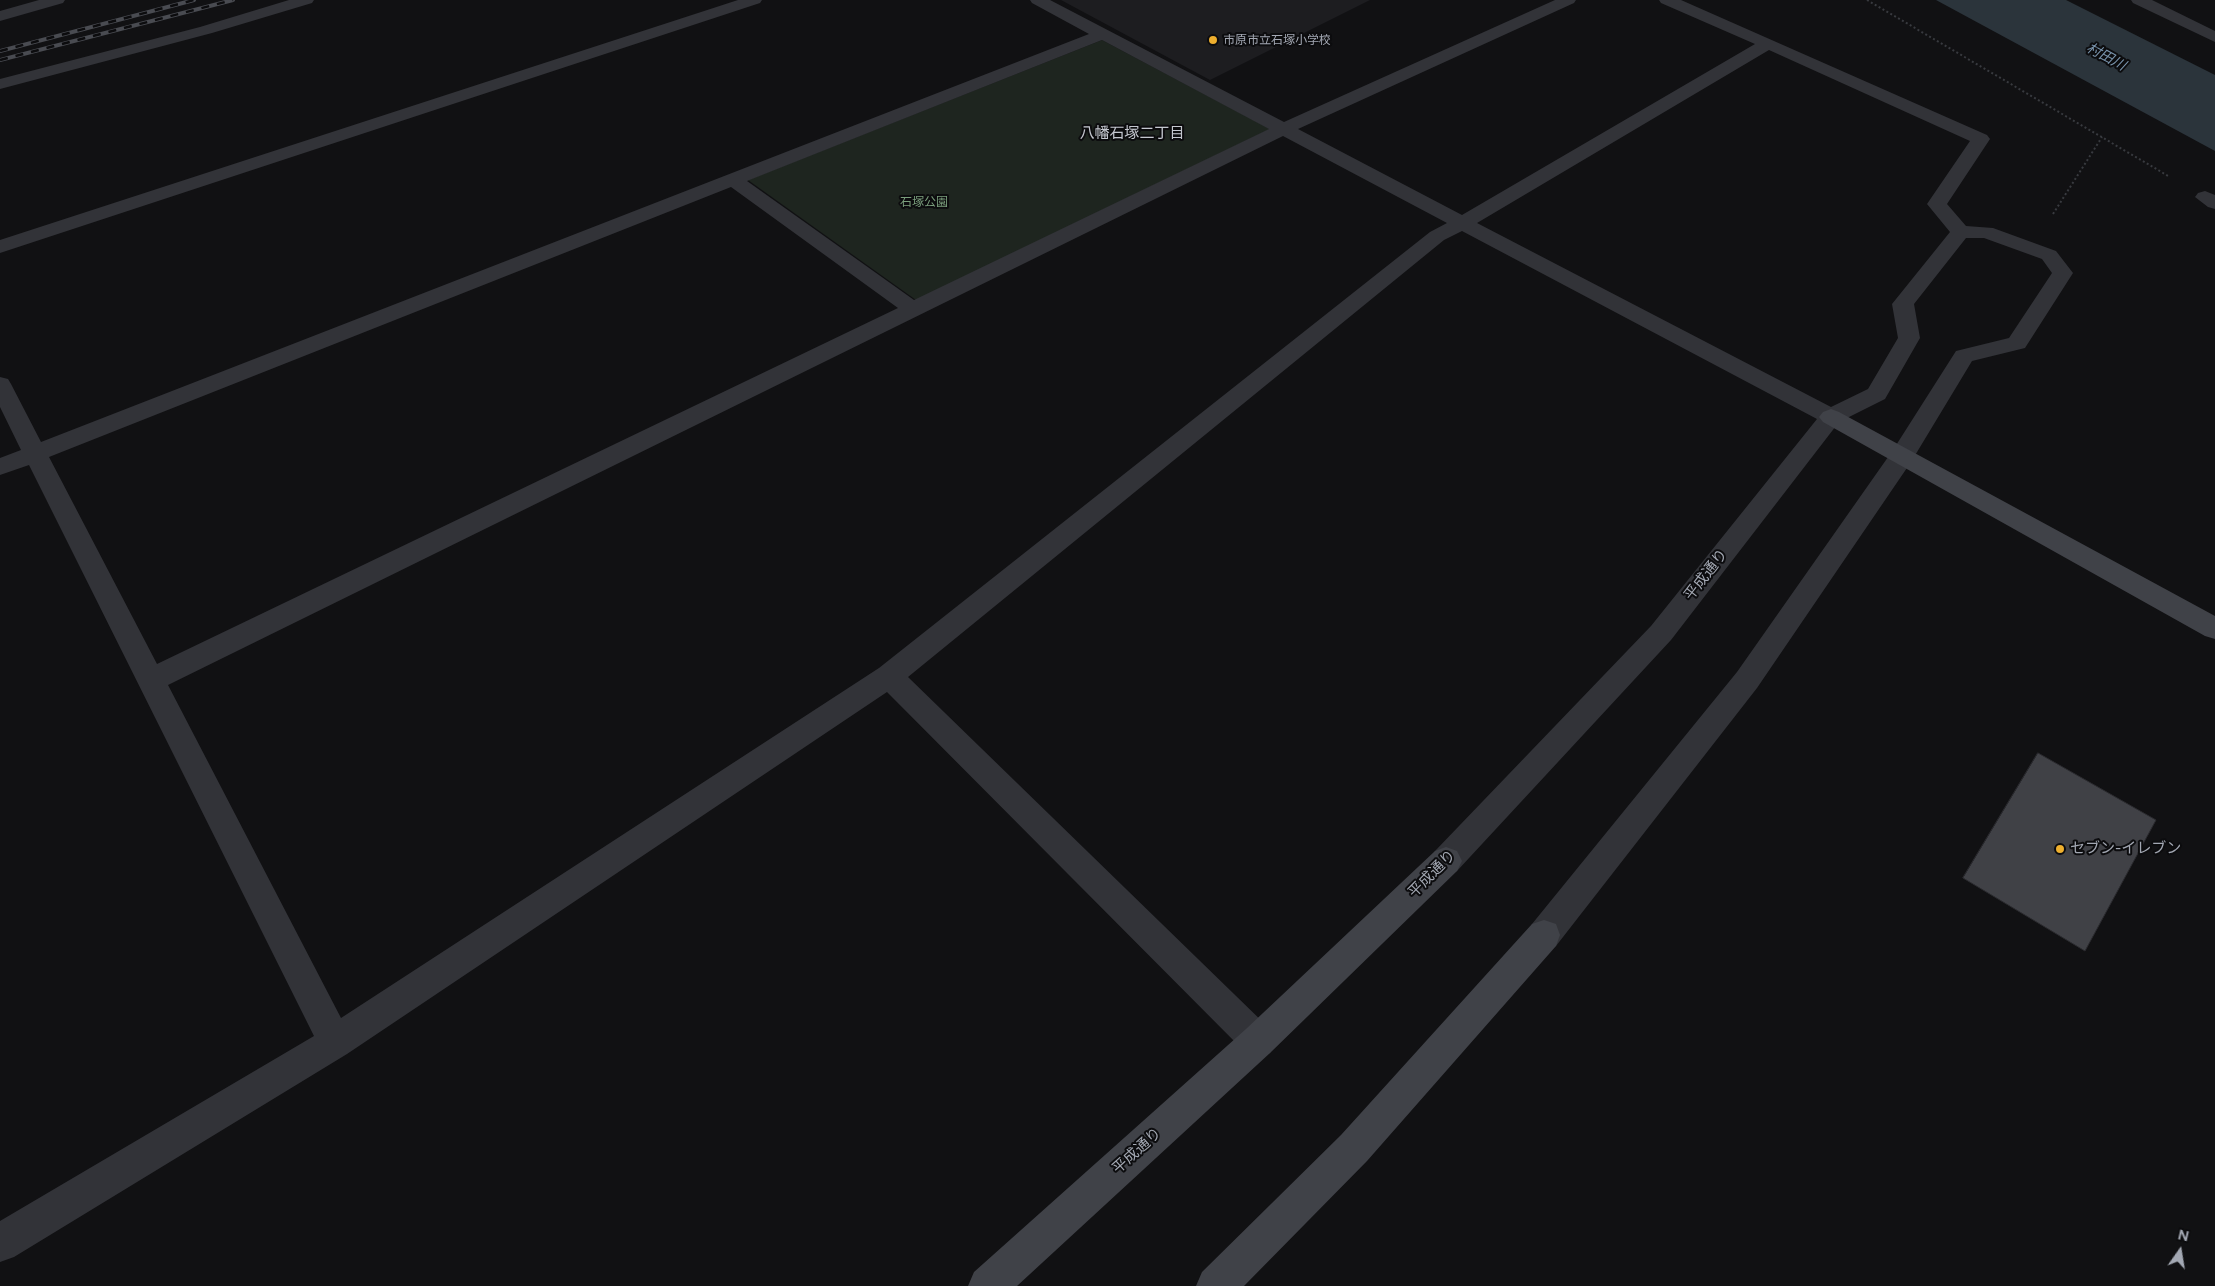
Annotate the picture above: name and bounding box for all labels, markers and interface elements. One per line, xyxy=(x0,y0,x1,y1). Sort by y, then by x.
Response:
place label: 市原市立石塚小学校 xyxy=(1223,33,1331,47)
marker: 市原市立石塚小学校 xyxy=(1207,34,1219,46)
water label: 村田川 xyxy=(2084,40,2128,74)
district label: 八幡石塚二丁目 xyxy=(1080,125,1184,143)
park label: 石塚公園 xyxy=(900,195,948,209)
street label: 平成通り xyxy=(1680,546,1732,604)
place label: セブン-イレブン xyxy=(2070,840,2181,858)
marker: セブン-イレブン xyxy=(2054,843,2066,855)
street label: 平成通り xyxy=(1404,846,1460,902)
street label: 平成通り xyxy=(1109,1124,1165,1178)
north arrow xyxy=(2155,1226,2205,1276)
text: N xyxy=(2176,1226,2191,1245)

